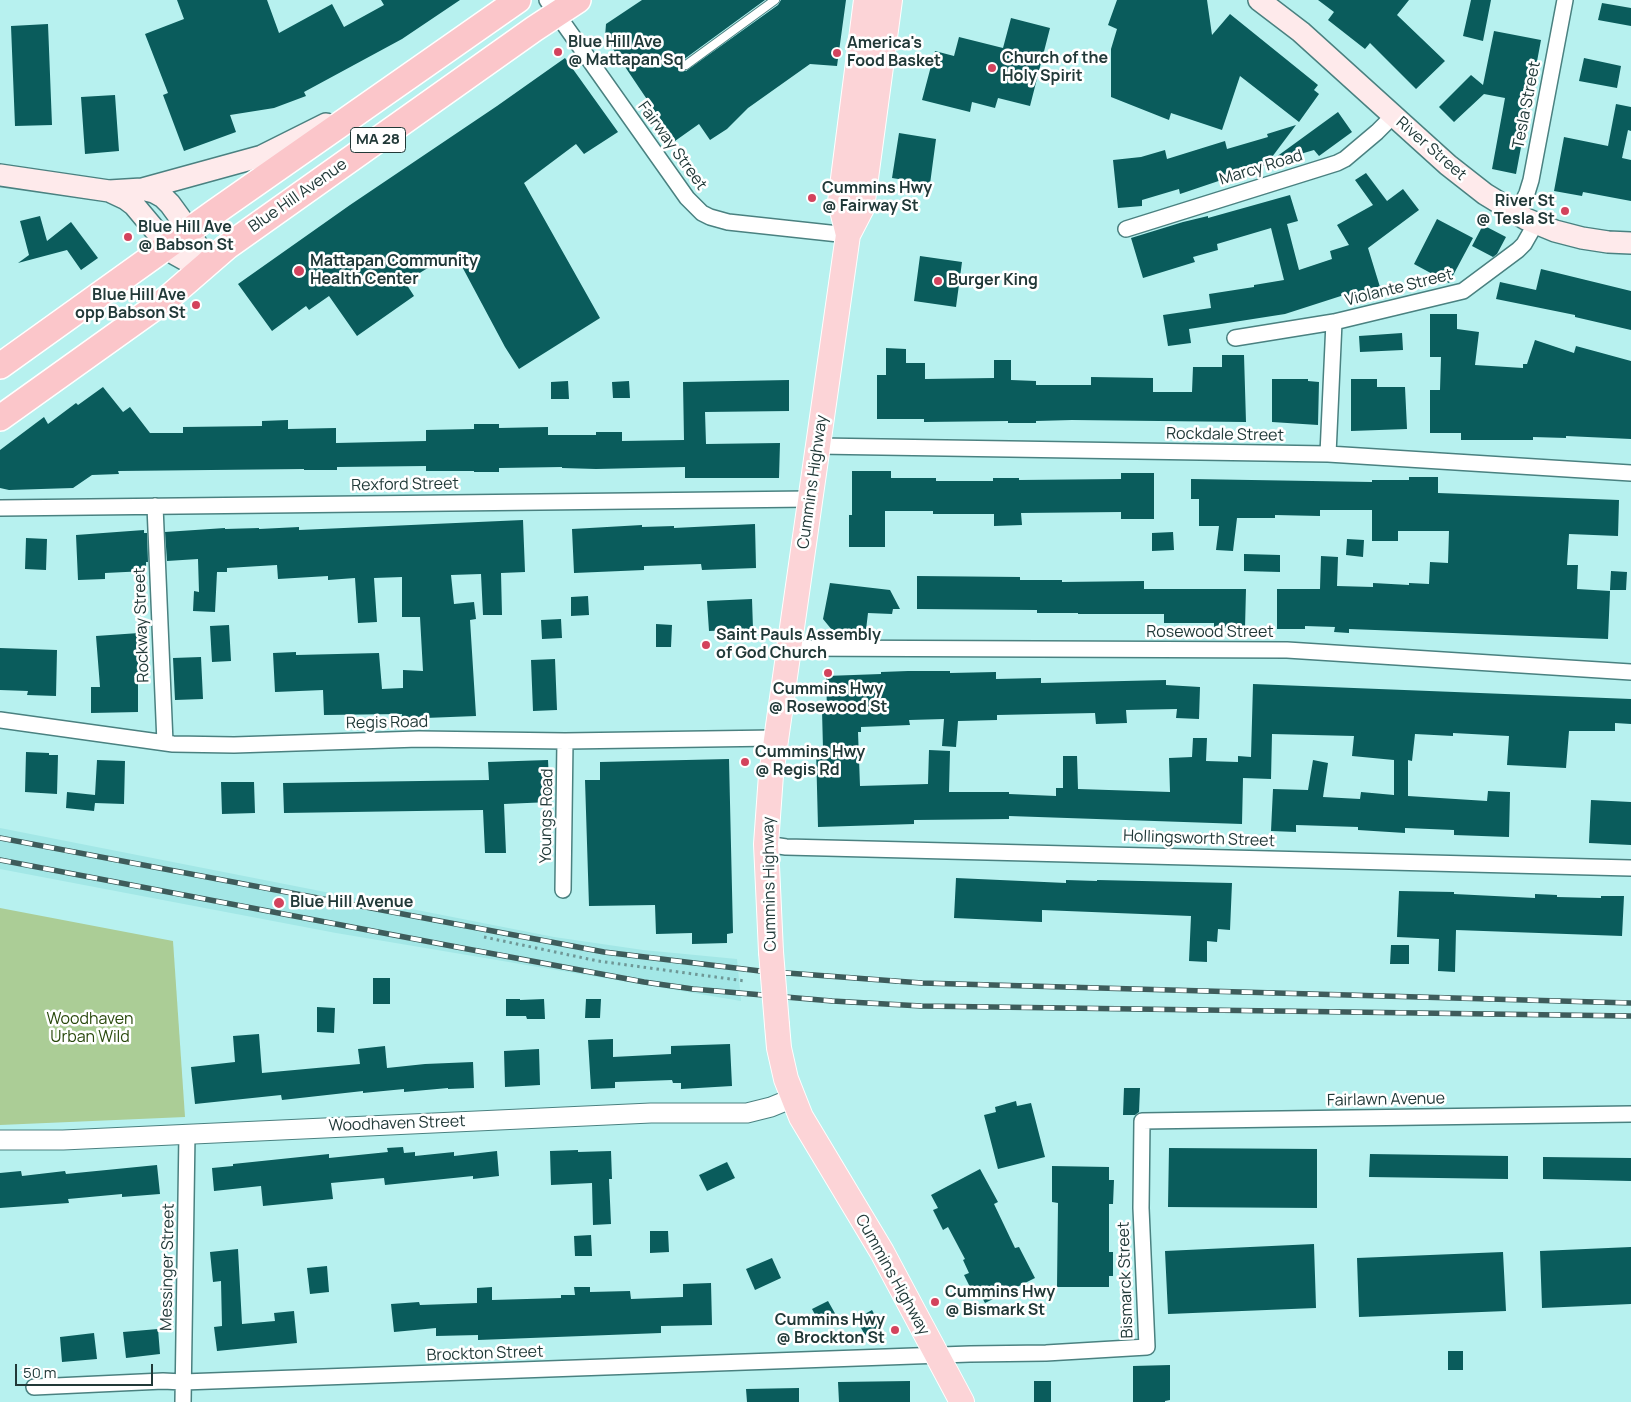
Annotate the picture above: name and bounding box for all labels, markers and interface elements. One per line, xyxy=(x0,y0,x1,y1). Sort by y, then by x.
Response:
place label: Blue Hill Ave @ Mattapan Sq xyxy=(568,33,684,71)
place label: America's Food Basket xyxy=(847,34,941,72)
marker: Blue Hill Ave @ Mattapan Sq xyxy=(552,46,564,58)
marker: America's Food Basket xyxy=(831,47,843,59)
place label: Church of the Holy Spirit xyxy=(1002,49,1108,87)
street label: Tesla Street xyxy=(1509,60,1545,150)
marker: Church of the Holy Spirit xyxy=(986,62,998,74)
street label: Fairway Street xyxy=(633,98,711,194)
street label: River Street xyxy=(1392,113,1470,185)
road number: MA 28 xyxy=(350,128,406,152)
street label: Marcy Road xyxy=(1217,146,1305,190)
street label: Blue Hill Avenue xyxy=(245,155,351,237)
place label: Cummins Hwy @ Fairway St xyxy=(822,179,932,217)
marker: Cummins Hwy @ Fairway St xyxy=(806,192,818,204)
place label: River St @ Tesla St xyxy=(1476,192,1555,230)
marker: River St @ Tesla St xyxy=(1559,205,1571,217)
place label: Blue Hill Ave @ Babson St xyxy=(138,218,234,256)
marker: Blue Hill Ave @ Babson St xyxy=(122,231,134,243)
place label: Mattapan Community Health Center xyxy=(310,252,478,290)
marker: Mattapan Community Health Center xyxy=(292,264,306,278)
street label: Violante Street xyxy=(1343,265,1455,311)
place label: Burger King xyxy=(948,271,1038,291)
marker: Burger King xyxy=(932,275,944,287)
place label: Blue Hill Ave opp Babson St xyxy=(75,286,186,324)
marker: Blue Hill Ave opp Babson St xyxy=(190,299,202,311)
street label: Cummins Highway xyxy=(794,414,832,550)
street label: Rockdale Street xyxy=(1166,424,1284,446)
street label: Rexford Street xyxy=(351,474,459,496)
street label: Rockway Street xyxy=(130,567,154,683)
street label: Rosewood Street xyxy=(1146,623,1274,643)
place label: Saint Pauls Assembly of God Church xyxy=(716,626,881,664)
marker: Saint Pauls Assembly of God Church xyxy=(700,639,712,651)
marker: Cummins Hwy @ Rosewood St xyxy=(822,667,834,679)
place label: Cummins Hwy @ Rosewood St xyxy=(769,680,887,718)
street label: Regis Road xyxy=(346,713,428,733)
place label: Cummins Hwy @ Regis Rd xyxy=(755,743,865,781)
marker: Cummins Hwy @ Regis Rd xyxy=(739,756,751,768)
street label: Youngs Road xyxy=(537,768,557,864)
street label: Cummins Highway xyxy=(759,816,781,952)
street label: Hollingsworth Street xyxy=(1123,827,1275,851)
place label: Blue Hill Avenue xyxy=(290,893,413,913)
marker: Blue Hill Avenue xyxy=(272,896,286,910)
park label: Woodhaven Urban Wild xyxy=(47,1010,133,1048)
street label: Fairlawn Avenue xyxy=(1327,1089,1445,1111)
street label: Woodhaven Street xyxy=(328,1112,466,1136)
street label: Messinger Street xyxy=(157,1203,179,1331)
street label: Cummins Highway xyxy=(851,1211,933,1339)
street label: Bismarck Street xyxy=(1114,1221,1138,1339)
place label: Cummins Hwy @ Bismark St xyxy=(945,1283,1055,1321)
marker: Cummins Hwy @ Bismark St xyxy=(929,1296,941,1308)
place label: Cummins Hwy @ Brockton St xyxy=(775,1311,885,1349)
marker: Cummins Hwy @ Brockton St xyxy=(889,1324,901,1336)
street label: Brockton Street xyxy=(426,1342,544,1366)
scale bar xyxy=(18,1354,155,1386)
text: 50 m xyxy=(23,1362,57,1383)

